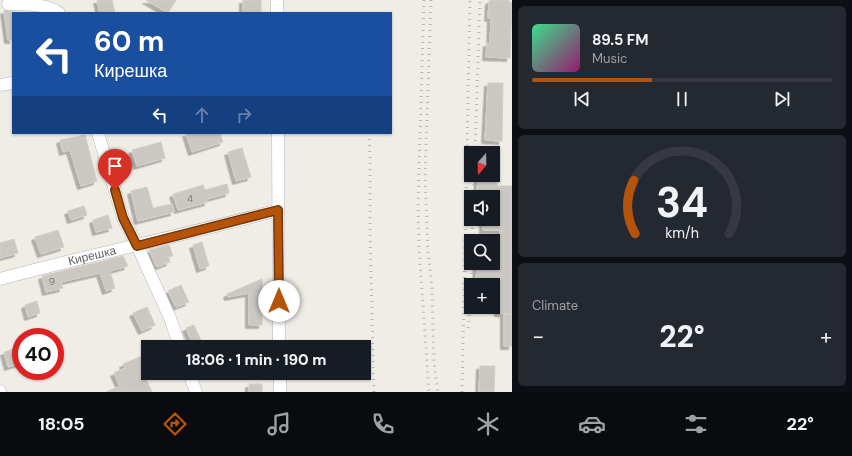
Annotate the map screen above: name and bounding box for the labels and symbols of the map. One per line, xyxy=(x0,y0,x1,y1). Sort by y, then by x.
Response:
north arrow xyxy=(464,146,500,182)
pin xyxy=(98,149,132,190)
house number: 4 xyxy=(187,192,193,205)
street label: Кирешка xyxy=(66,242,118,269)
house number: 9 xyxy=(49,275,55,288)
position arrow xyxy=(258,280,300,322)
speed limit sign: 40 xyxy=(12,328,64,380)

